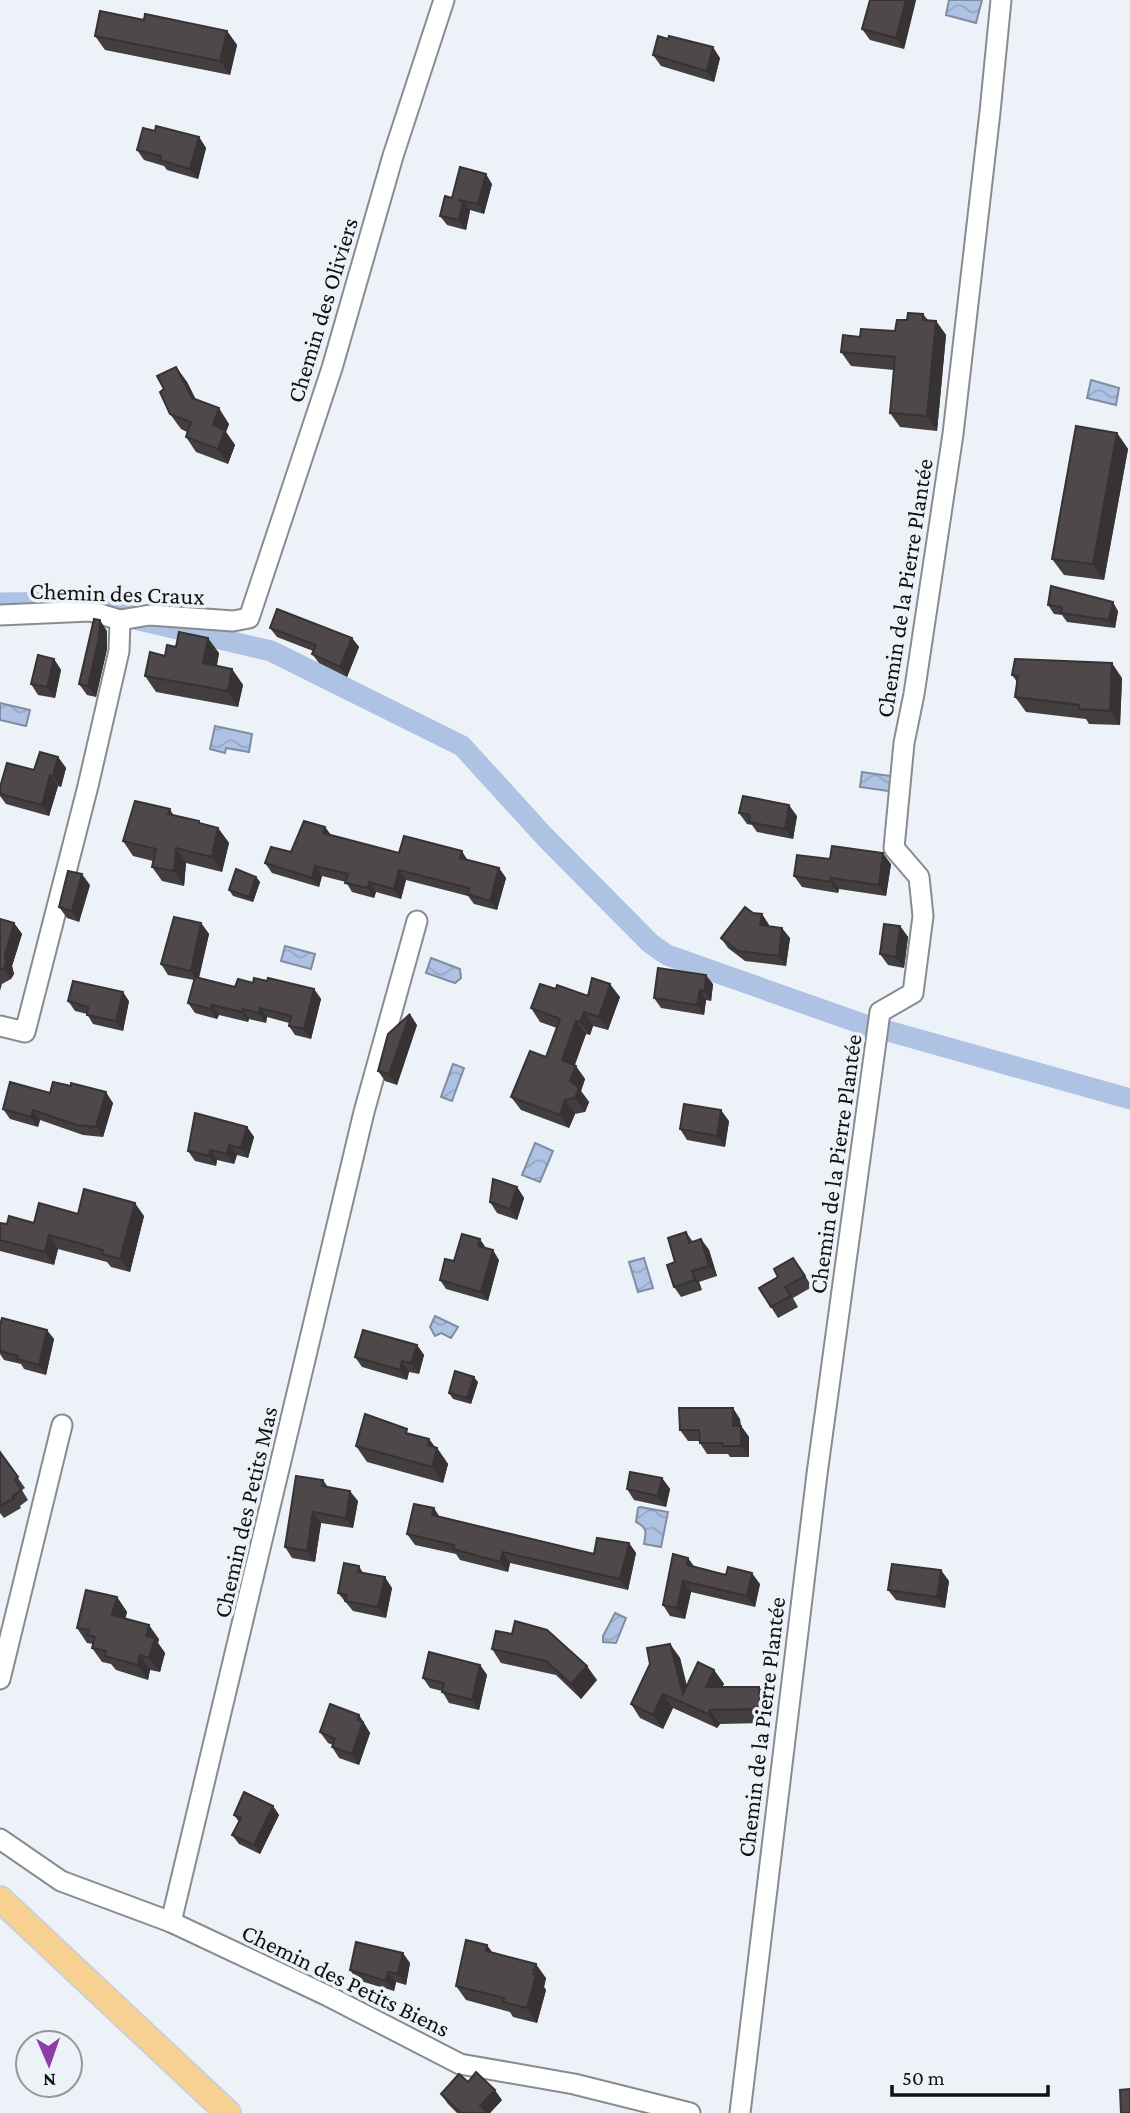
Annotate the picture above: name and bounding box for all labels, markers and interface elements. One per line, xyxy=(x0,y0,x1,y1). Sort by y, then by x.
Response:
street label: Chemin des Oliviers xyxy=(281,214,363,406)
street label: Chemin de la Pierre Plantée xyxy=(870,457,938,719)
street label: Chemin des Craux xyxy=(29,576,205,610)
street label: Chemin de la Pierre Plantée xyxy=(803,1032,867,1296)
street label: Chemin des Petits Mas xyxy=(208,1404,282,1620)
street label: Chemin de la Pierre Plantée xyxy=(732,1595,790,1859)
street label: Chemin des Petits Biens xyxy=(238,1918,454,2042)
north arrow xyxy=(14,2029,84,2099)
scale bar xyxy=(892,2054,1048,2098)
text: 50 m xyxy=(902,2066,945,2090)
text: N xyxy=(43,2070,56,2091)

